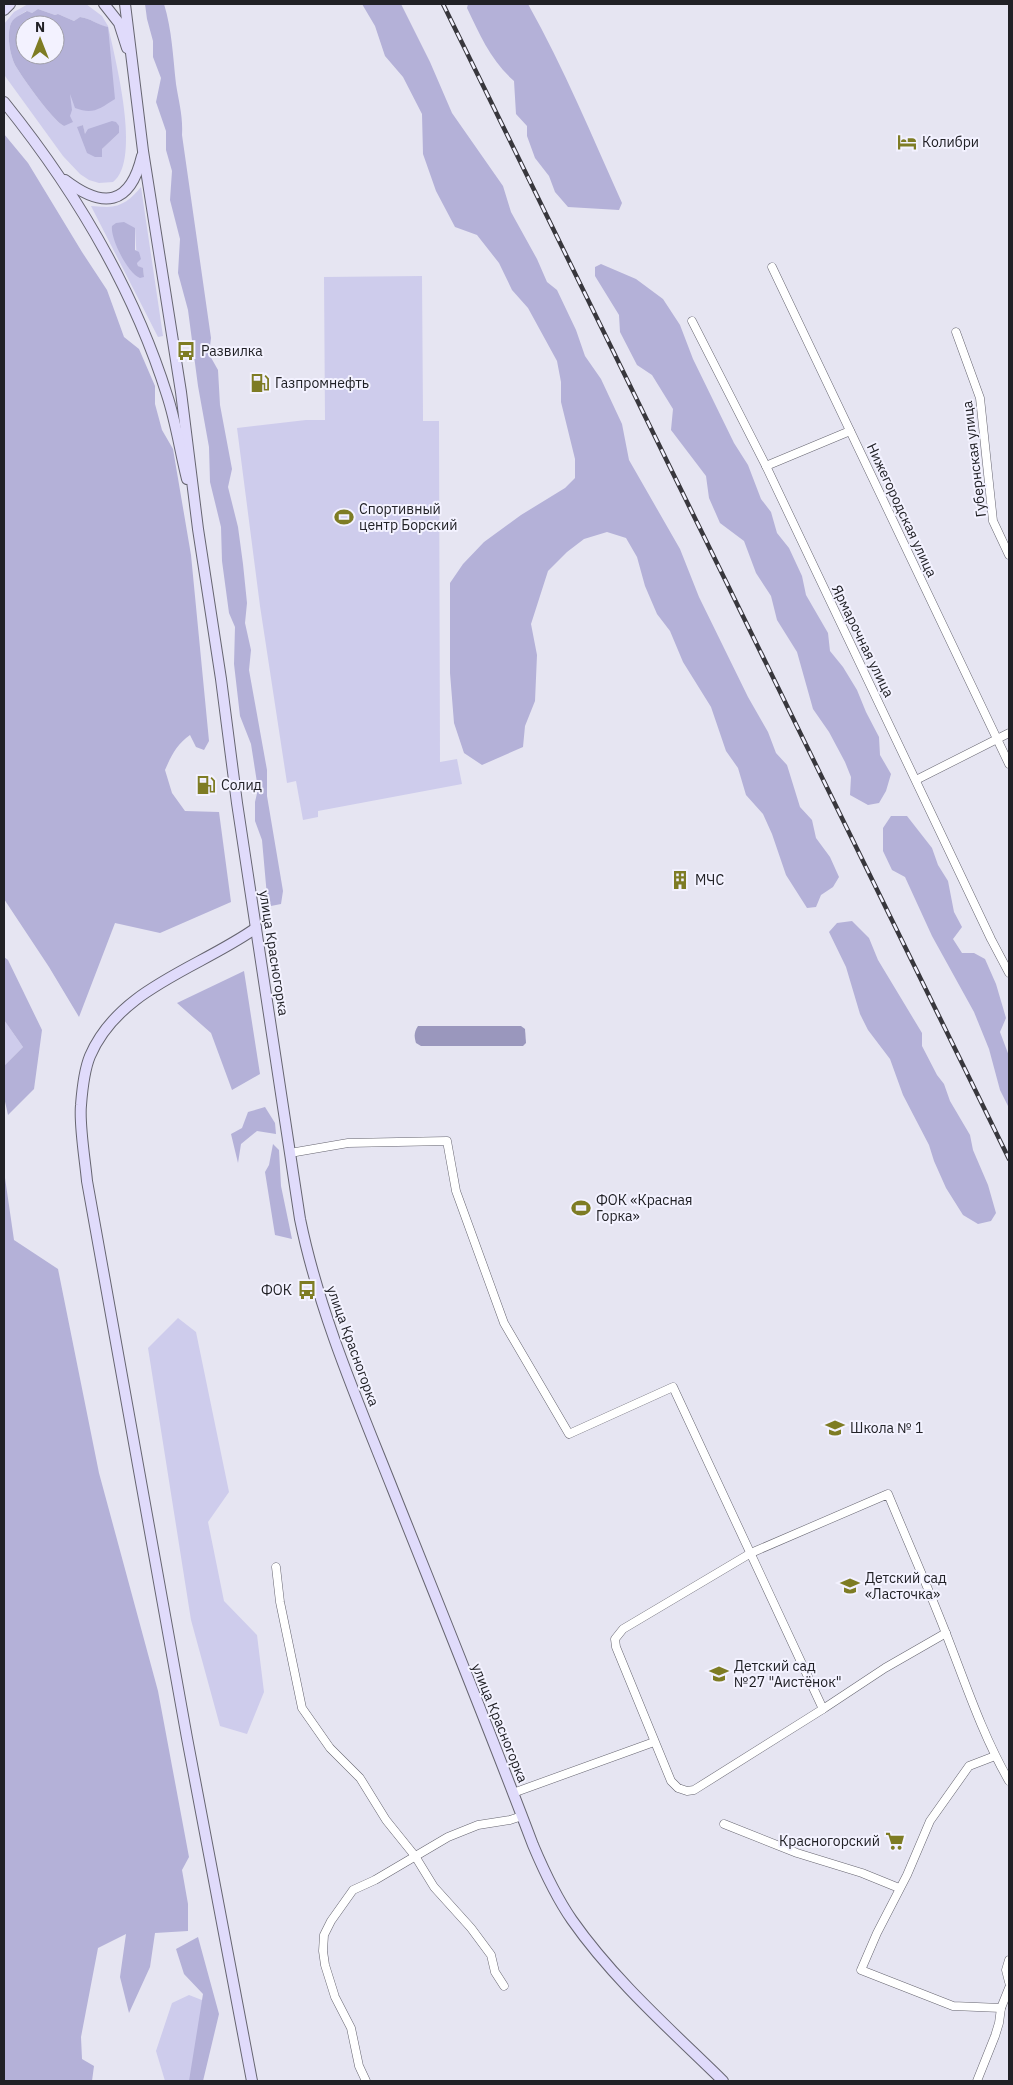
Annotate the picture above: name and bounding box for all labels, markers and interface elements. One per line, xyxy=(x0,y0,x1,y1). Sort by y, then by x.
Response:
north arrow xyxy=(15,15,65,65)
text: N xyxy=(35,18,45,36)
hotel icon: Колибри xyxy=(896,131,918,153)
place label: Колибри xyxy=(922,133,979,151)
bus stop icon: Развилка xyxy=(175,340,197,362)
place label: Развилка xyxy=(201,342,263,360)
fuel station icon: Газпромнефть xyxy=(249,372,271,394)
place label: Газпромнефть xyxy=(275,374,369,392)
street label: Губернская улица xyxy=(958,399,990,518)
street label: Нижегородская улица xyxy=(863,440,941,580)
place label: Спортивный центр Борский xyxy=(359,500,457,534)
sports icon: Спортивный центр Борский xyxy=(333,506,355,528)
street label: Ярмарочная улица xyxy=(828,582,898,701)
fuel station icon: Солид xyxy=(195,774,217,796)
place label: Солид xyxy=(221,776,262,794)
building icon: МЧС xyxy=(669,869,691,891)
place label: МЧС xyxy=(695,871,724,889)
street label: улица Красногорка xyxy=(255,889,293,1018)
place label: ФОК «Красная Горка» xyxy=(596,1191,693,1225)
sports icon: ФОК «Красная Горка» xyxy=(570,1197,592,1219)
bus stop icon: ФОК xyxy=(296,1279,318,1301)
place label: ФОК xyxy=(261,1281,292,1299)
street label: улица Красногорка xyxy=(323,1283,383,1409)
school or university icon: Школа № 1 xyxy=(824,1417,846,1439)
place label: Школа № 1 xyxy=(850,1419,923,1437)
place label: Детский сад «Ласточка» xyxy=(865,1569,947,1603)
school or university icon: Детский сад «Ласточка» xyxy=(839,1575,861,1597)
place label: Детский сад №27 "Аистёнок" xyxy=(734,1657,842,1691)
street label: улица Красногорка xyxy=(468,1661,532,1786)
school or university icon: Детский сад №27 "Аистёнок" xyxy=(708,1663,730,1685)
supermarket icon: Красногорский xyxy=(884,1830,906,1852)
place label: Красногорский xyxy=(779,1832,880,1850)

